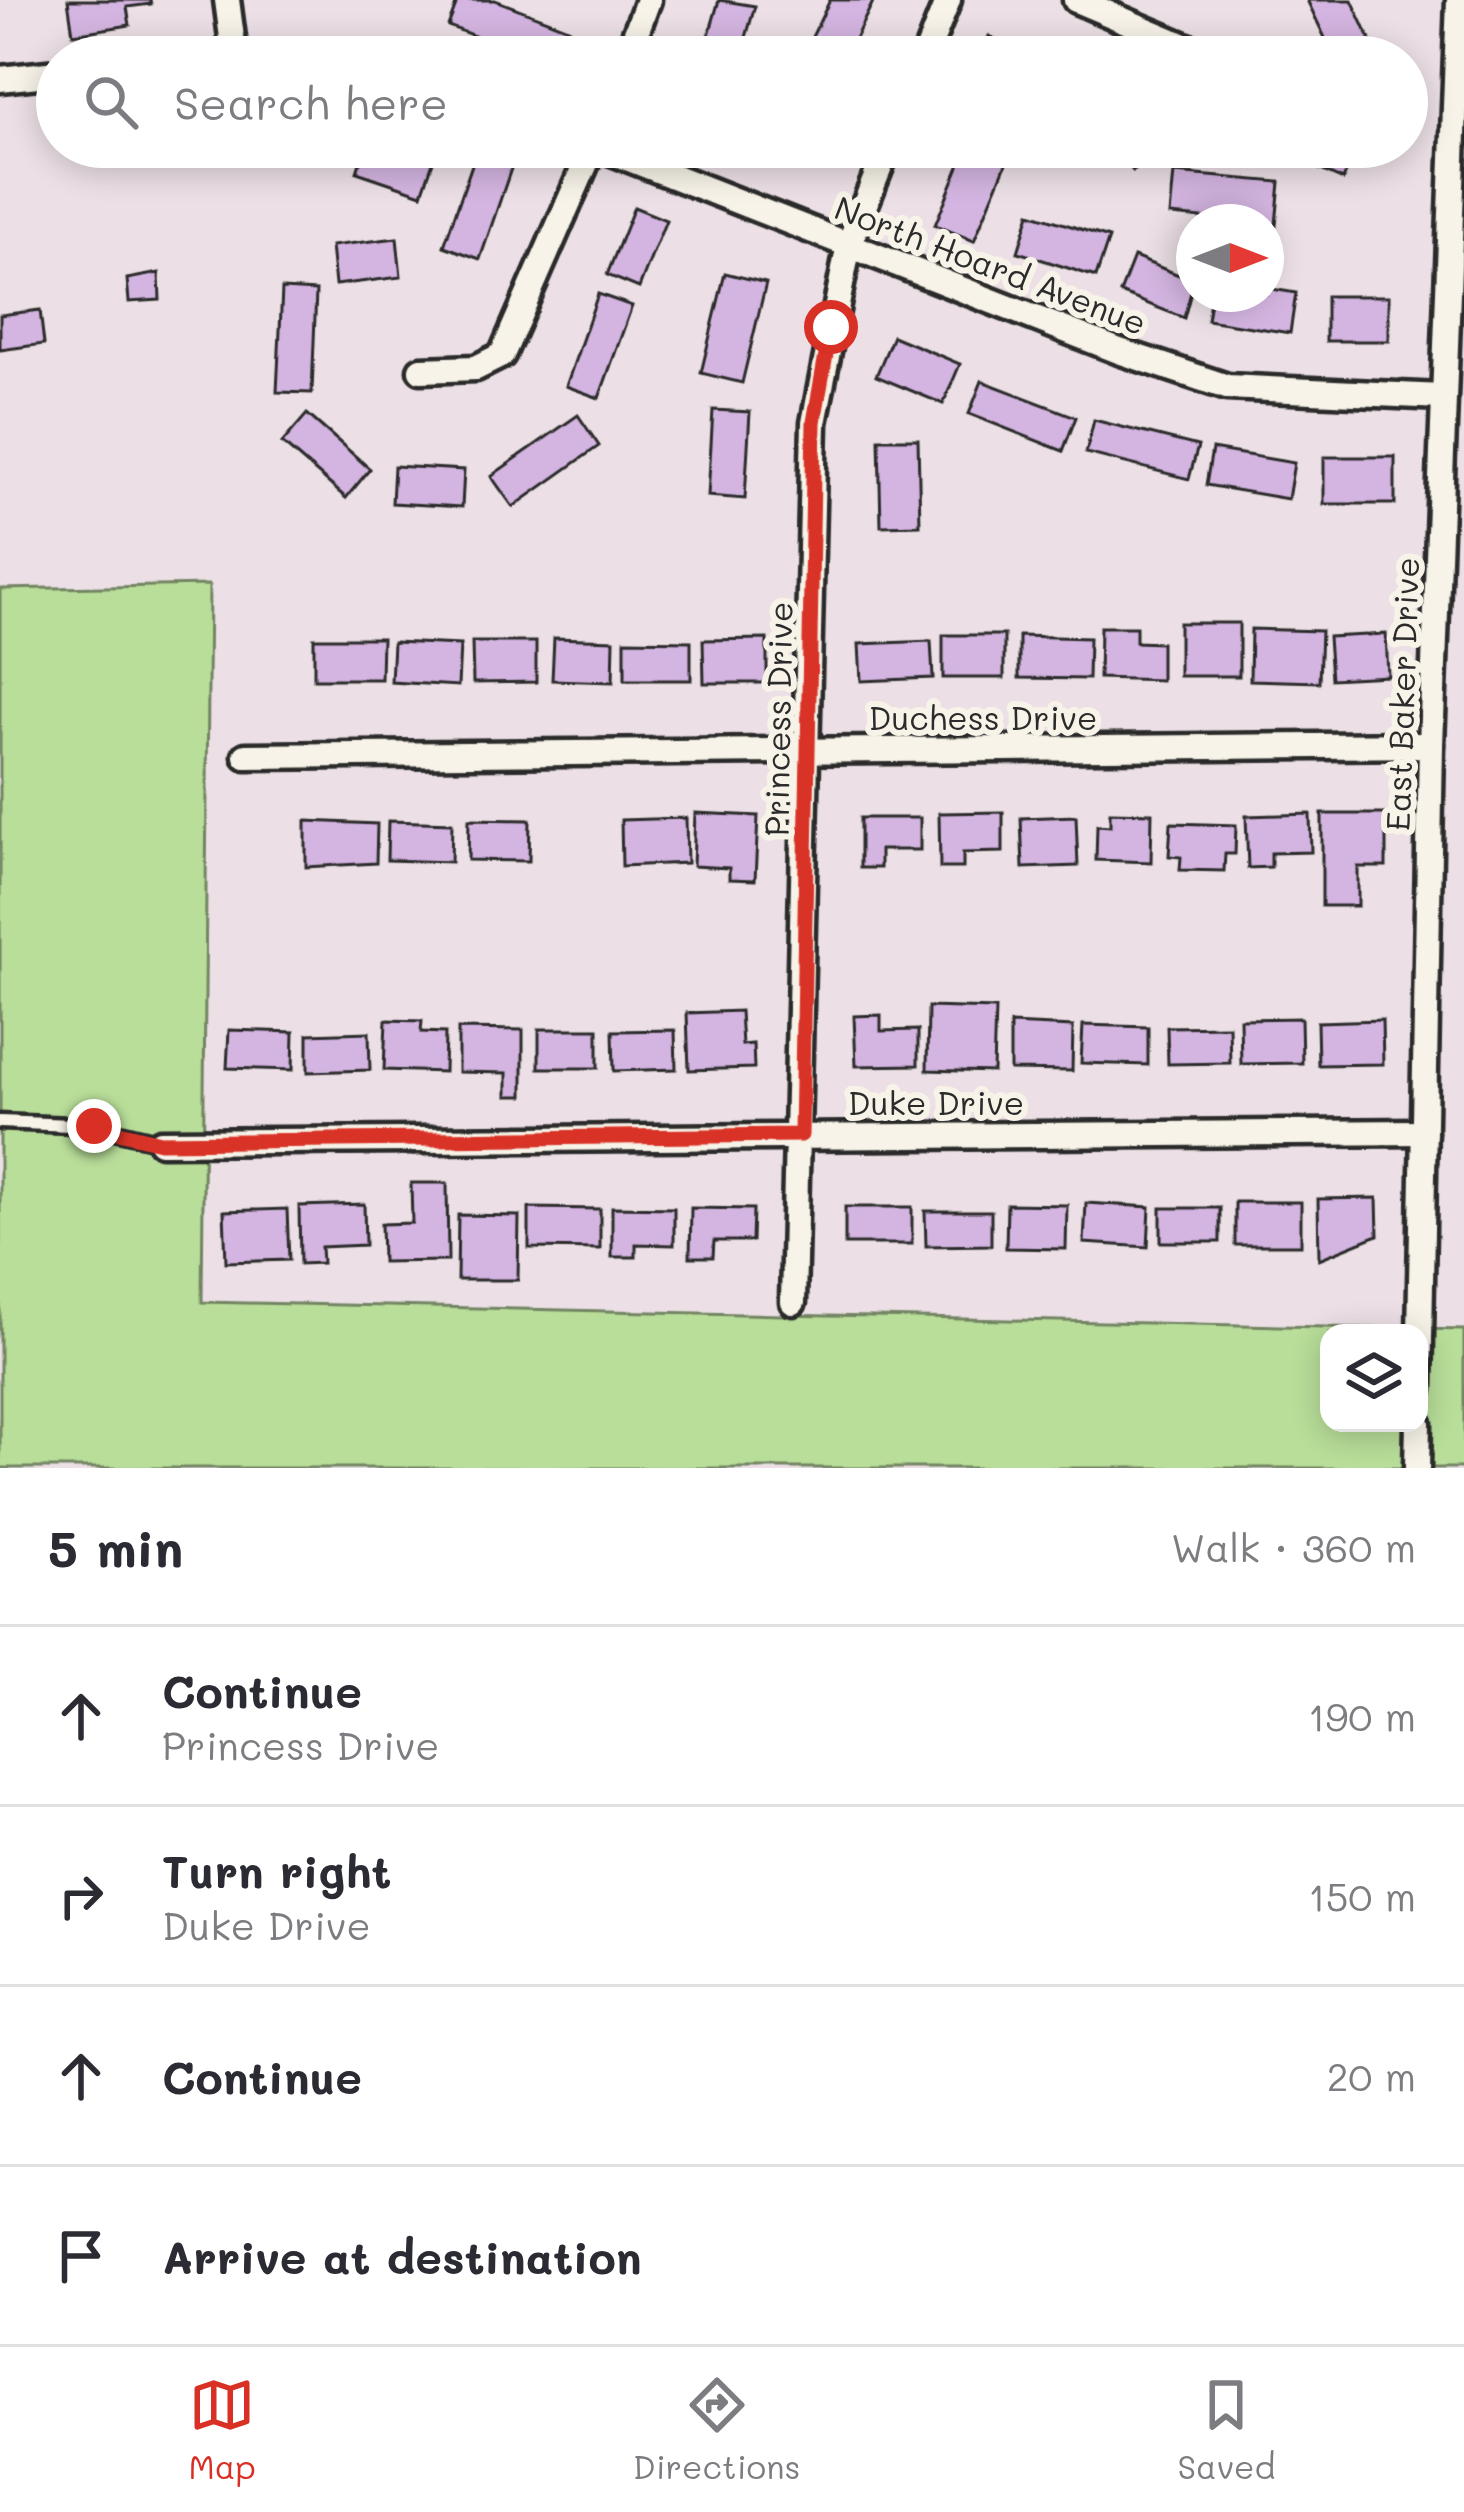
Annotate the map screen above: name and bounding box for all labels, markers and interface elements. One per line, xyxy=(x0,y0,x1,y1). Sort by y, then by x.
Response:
search box xyxy=(36,36,1428,168)
icon: search xyxy=(78,69,144,135)
text: Search here xyxy=(174,73,448,131)
street label: North Hoard Avenue xyxy=(829,185,1153,343)
north arrow xyxy=(1176,204,1284,312)
route start xyxy=(804,300,858,354)
street label: East Baker Drive xyxy=(1375,556,1427,832)
street label: Princess Drive xyxy=(753,601,801,837)
street label: Duchess Drive xyxy=(868,695,1098,738)
street label: Duke Drive xyxy=(848,1080,1024,1123)
route end xyxy=(67,1099,121,1153)
map controls xyxy=(1320,1324,1428,1432)
button: layers xyxy=(1320,1324,1428,1432)
text: 5 min xyxy=(48,1513,183,1580)
text: Walk · 360 m xyxy=(1171,1521,1416,1572)
text: Continue xyxy=(162,1661,362,1719)
icon: ahead xyxy=(48,1683,114,1749)
text: 190 m xyxy=(1308,1690,1416,1741)
text: Princess Drive xyxy=(162,1719,440,1770)
text: Turn right xyxy=(162,1841,391,1899)
icon: right xyxy=(48,1863,114,1929)
text: 150 m xyxy=(1308,1870,1416,1921)
text: Duke Drive xyxy=(162,1899,371,1950)
icon: ahead xyxy=(48,2043,114,2109)
text: Continue xyxy=(162,2047,362,2105)
text: 20 m xyxy=(1327,2050,1416,2101)
icon: arrive xyxy=(48,2223,114,2289)
text: Arrive at destination xyxy=(162,2227,642,2285)
tab: Map xyxy=(189,2372,256,2487)
tab: Directions xyxy=(633,2372,800,2487)
tab: Saved xyxy=(1178,2372,1275,2487)

